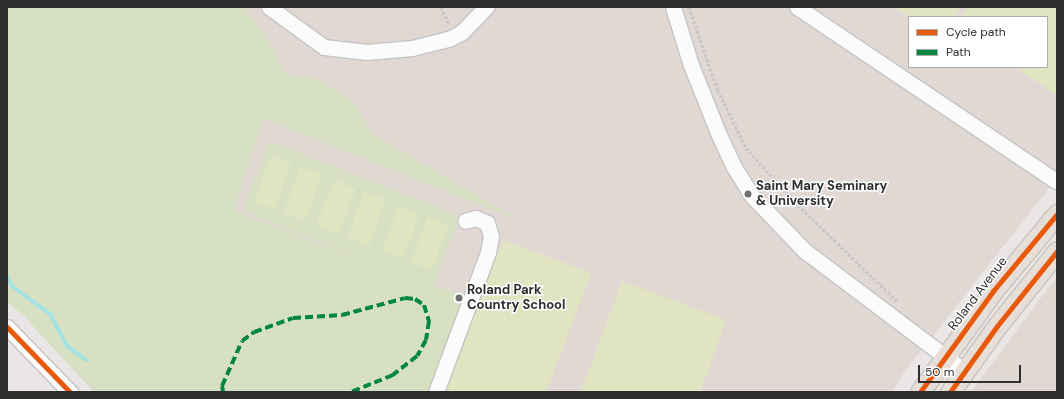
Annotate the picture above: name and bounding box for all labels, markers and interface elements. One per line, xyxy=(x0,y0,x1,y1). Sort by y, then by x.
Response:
legend xyxy=(908,16,1048,68)
text: Cycle path xyxy=(946,24,1006,40)
text: Path xyxy=(946,44,971,60)
place label: Saint Mary Seminary & University xyxy=(756,179,887,210)
marker: Saint Mary Seminary & University xyxy=(743,189,753,199)
street label: Roland Avenue xyxy=(945,254,1011,334)
place label: Roland Park Country School xyxy=(467,283,566,314)
marker: Roland Park Country School xyxy=(454,293,464,303)
scale bar xyxy=(920,357,1023,383)
text: 50 m xyxy=(925,364,954,380)

